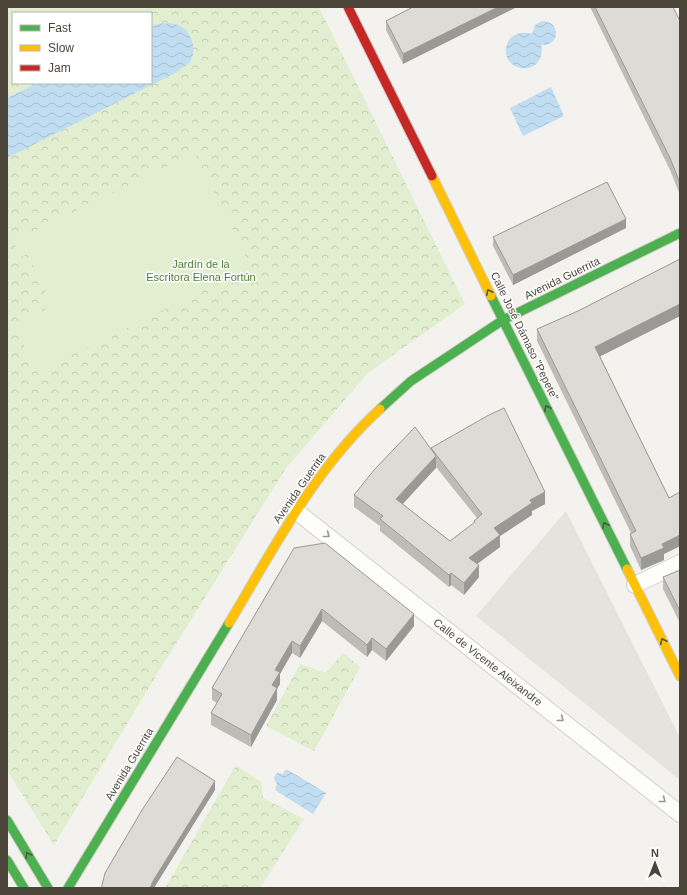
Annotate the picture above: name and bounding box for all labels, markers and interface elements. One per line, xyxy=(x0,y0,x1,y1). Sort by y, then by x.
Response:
legend xyxy=(12,12,152,84)
text: Fast xyxy=(48,21,72,35)
text: Slow xyxy=(48,41,74,55)
text: Jam xyxy=(48,61,71,75)
street label: Avenida Guerrita xyxy=(522,254,602,301)
park label: Jardín de la Escritora Elena Fortún xyxy=(146,258,256,283)
street label: Calle José Dámaso "Pepete" xyxy=(489,270,561,402)
one-way arrow xyxy=(486,289,494,296)
one-way arrow xyxy=(544,405,552,413)
street label: Avenida Guerrita xyxy=(270,450,328,525)
one-way arrow xyxy=(602,521,610,529)
one-way arrow xyxy=(322,530,329,537)
street label: Calle de Vicente Aleixandre xyxy=(431,616,545,708)
one-way arrow xyxy=(660,638,667,645)
one-way arrow xyxy=(556,715,563,722)
street label: Avenida Guerrita xyxy=(103,725,156,802)
one-way arrow xyxy=(658,795,665,802)
north arrow xyxy=(635,843,675,883)
text: N xyxy=(651,847,659,859)
one-way arrow xyxy=(25,852,32,859)

